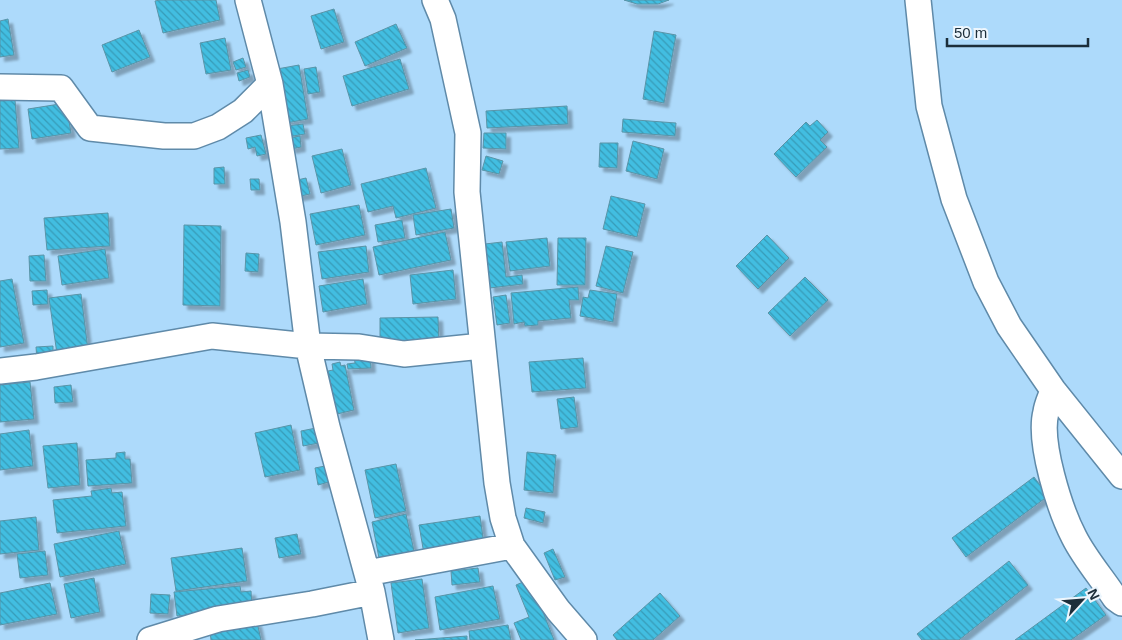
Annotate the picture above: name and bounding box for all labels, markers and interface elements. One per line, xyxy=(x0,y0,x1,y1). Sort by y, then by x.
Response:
scale bar xyxy=(947,15,1088,47)
text: 50 m xyxy=(954,24,987,41)
north arrow xyxy=(1057,575,1107,625)
text: N xyxy=(1084,586,1103,602)

